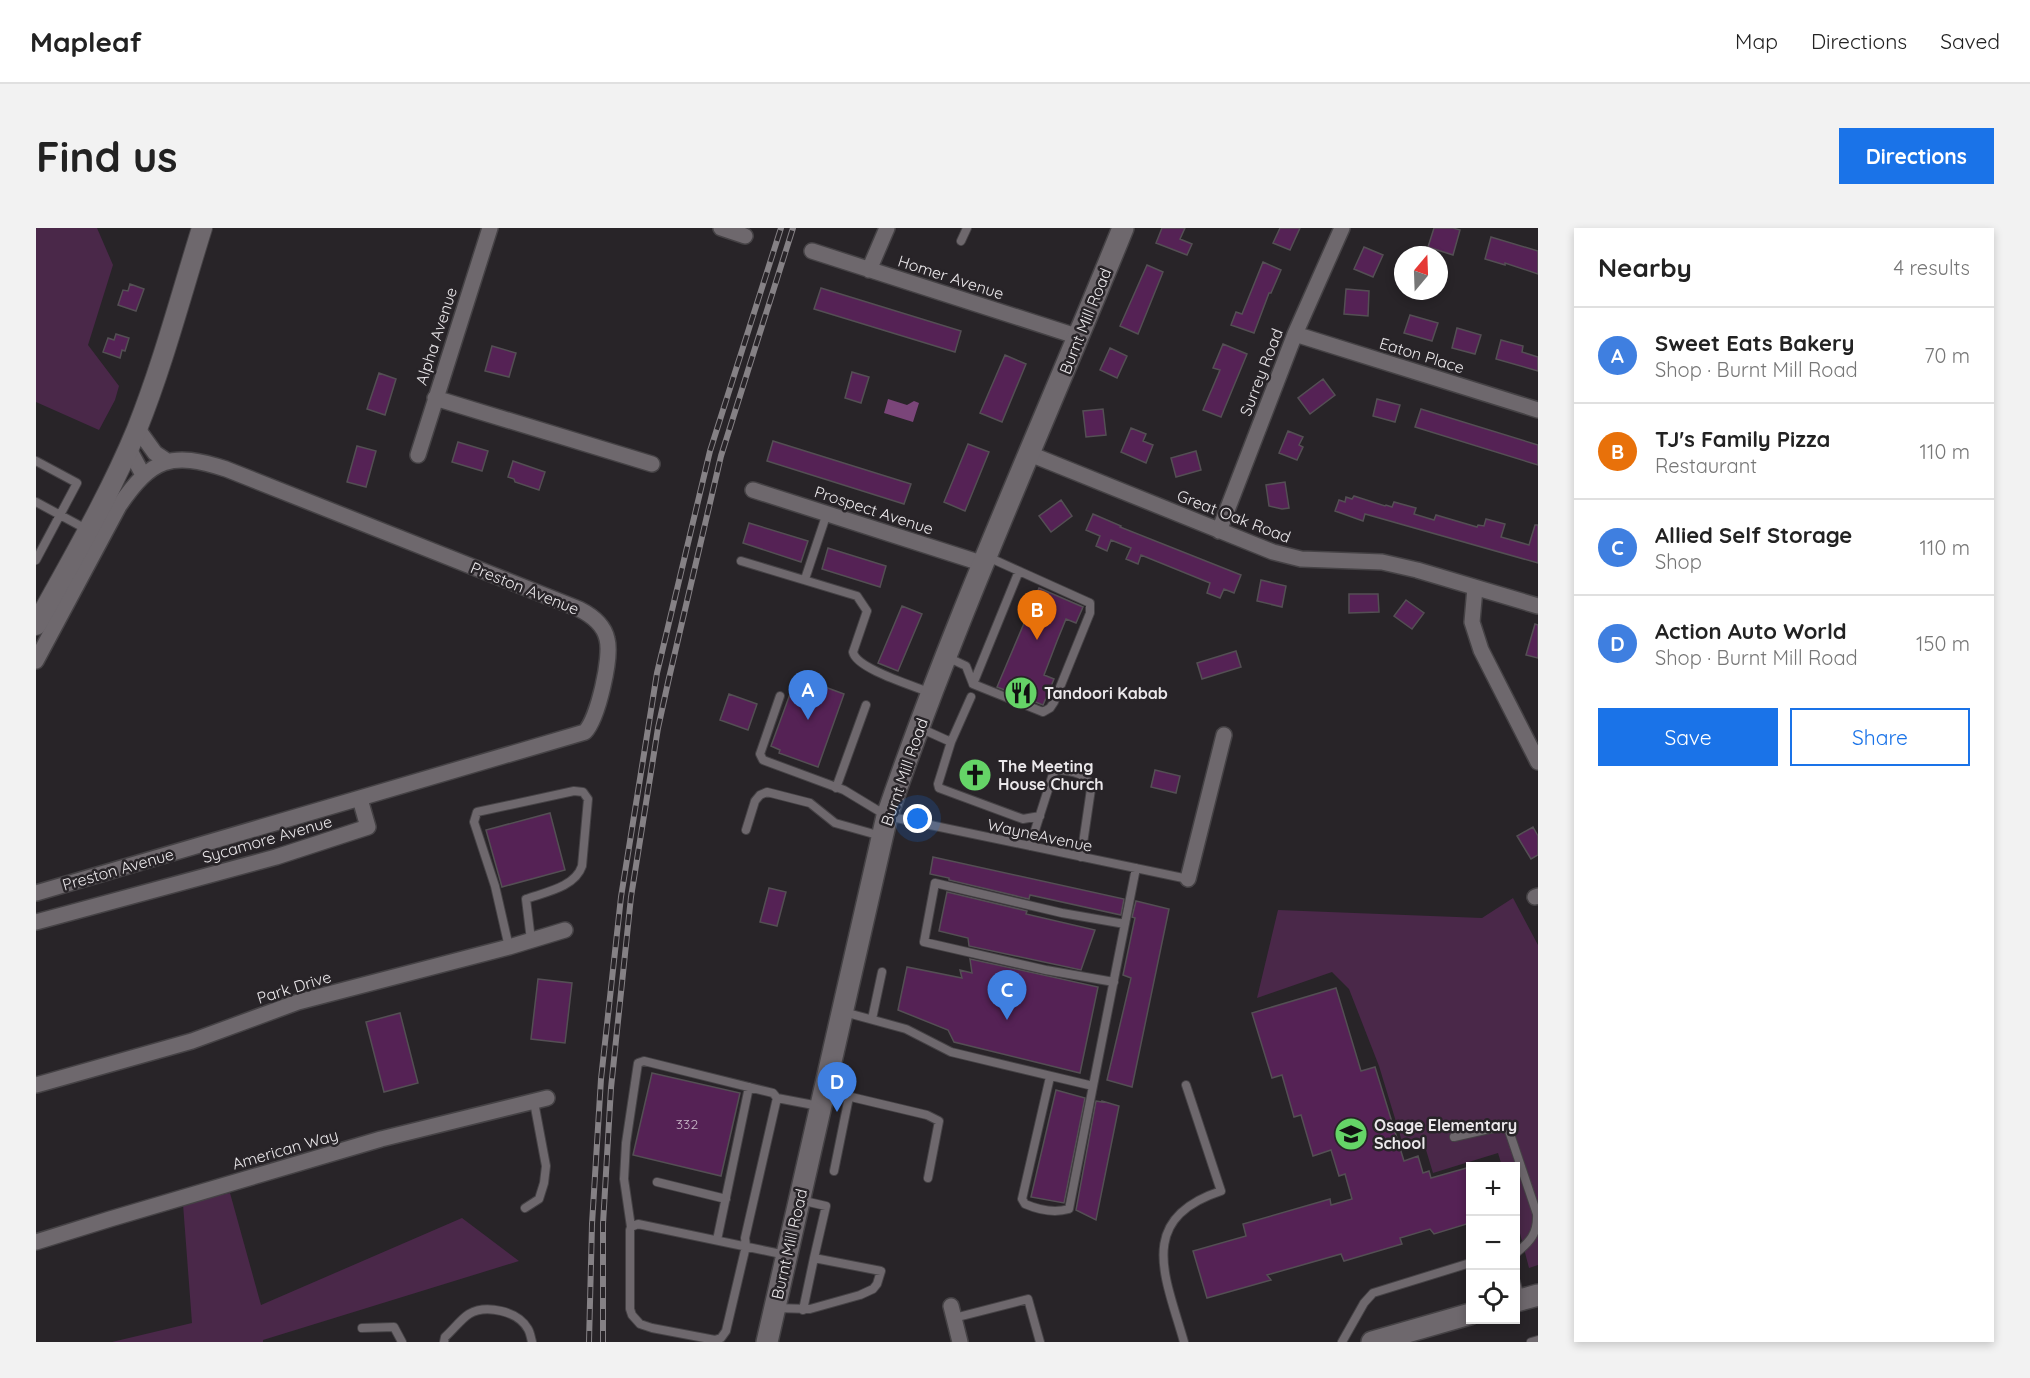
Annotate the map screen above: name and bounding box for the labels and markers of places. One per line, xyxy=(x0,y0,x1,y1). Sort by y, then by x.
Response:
pin: B xyxy=(1018,590,1056,640)
pin: A xyxy=(788,670,828,720)
restaurant icon: Tandoori Kabab xyxy=(1003,675,1039,711)
place label: Tandoori Kabab xyxy=(1044,683,1168,703)
place label: The Meeting House Church xyxy=(998,756,1104,794)
church icon: The Meeting House Church xyxy=(957,757,993,793)
pin: C xyxy=(988,970,1026,1020)
pin: D xyxy=(818,1062,856,1112)
place label: Osage Elementary School xyxy=(1374,1115,1517,1153)
school or university icon: Osage Elementary School xyxy=(1333,1116,1369,1152)

